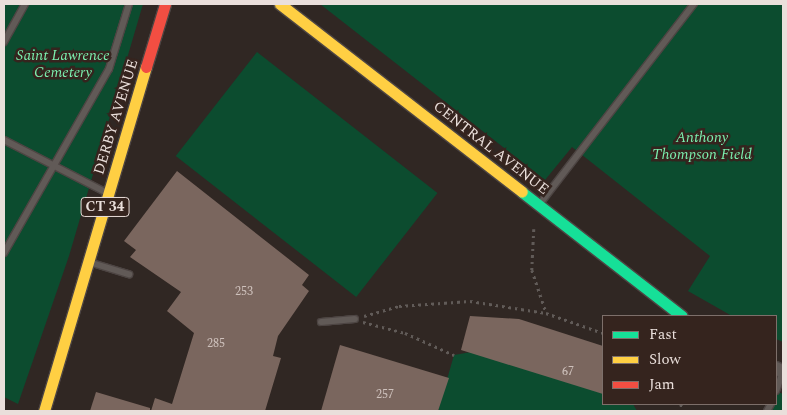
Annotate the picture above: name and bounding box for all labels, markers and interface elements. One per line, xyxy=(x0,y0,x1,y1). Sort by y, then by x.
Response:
park label: Saint Lawrence Cemetery xyxy=(16,46,110,81)
street label: DERBY AVENUE xyxy=(90,57,142,177)
street label: CENTRAL AVENUE xyxy=(430,97,552,199)
park label: Anthony Thompson Field xyxy=(652,128,752,163)
road number: CT 34 xyxy=(80,196,130,218)
house number: 253 xyxy=(235,285,253,299)
legend xyxy=(602,315,777,405)
text: Fast xyxy=(649,323,677,346)
house number: 285 xyxy=(207,337,225,351)
text: Slow xyxy=(649,348,681,371)
house number: 67 xyxy=(562,365,574,379)
text: Jam xyxy=(649,373,675,396)
house number: 257 xyxy=(376,388,394,402)

